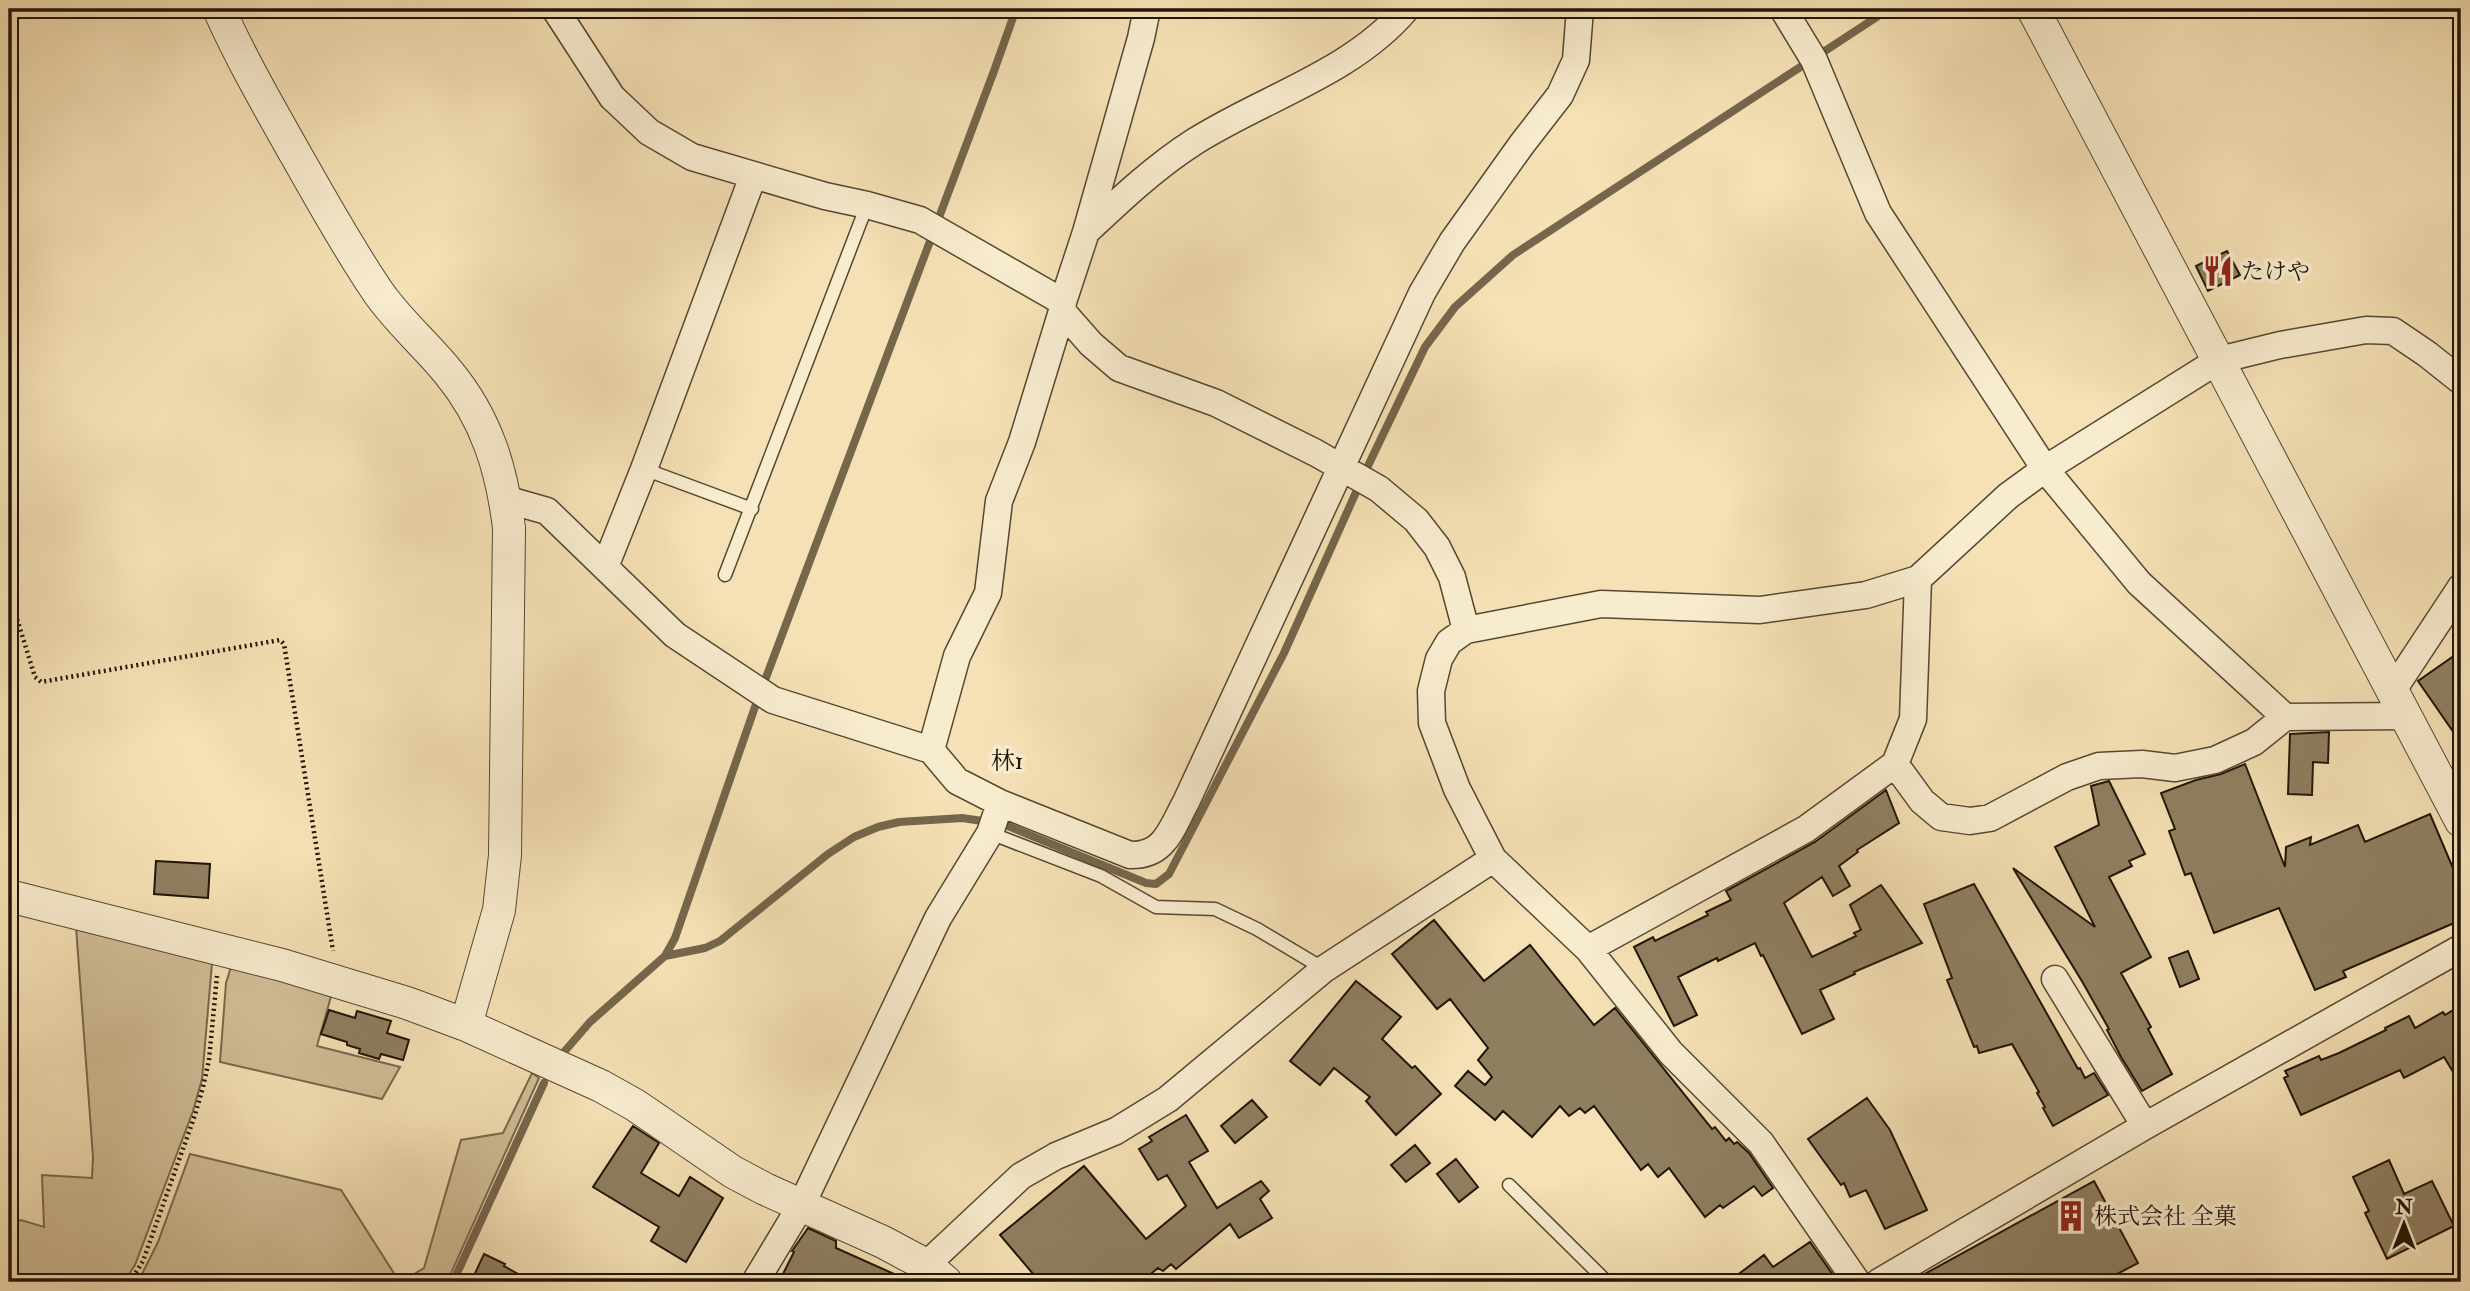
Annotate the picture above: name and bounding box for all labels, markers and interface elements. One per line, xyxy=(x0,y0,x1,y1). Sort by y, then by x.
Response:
restaurant icon: たけや xyxy=(2201,254,2235,288)
place label: たけや xyxy=(2241,257,2310,286)
district label: 林1 xyxy=(991,746,1023,777)
north arrow xyxy=(2368,1190,2438,1260)
text: N xyxy=(2394,1196,2413,1220)
building icon: 株式会社 全菓 xyxy=(2054,1199,2088,1233)
place label: 株式会社 全菓 xyxy=(2094,1202,2237,1231)

